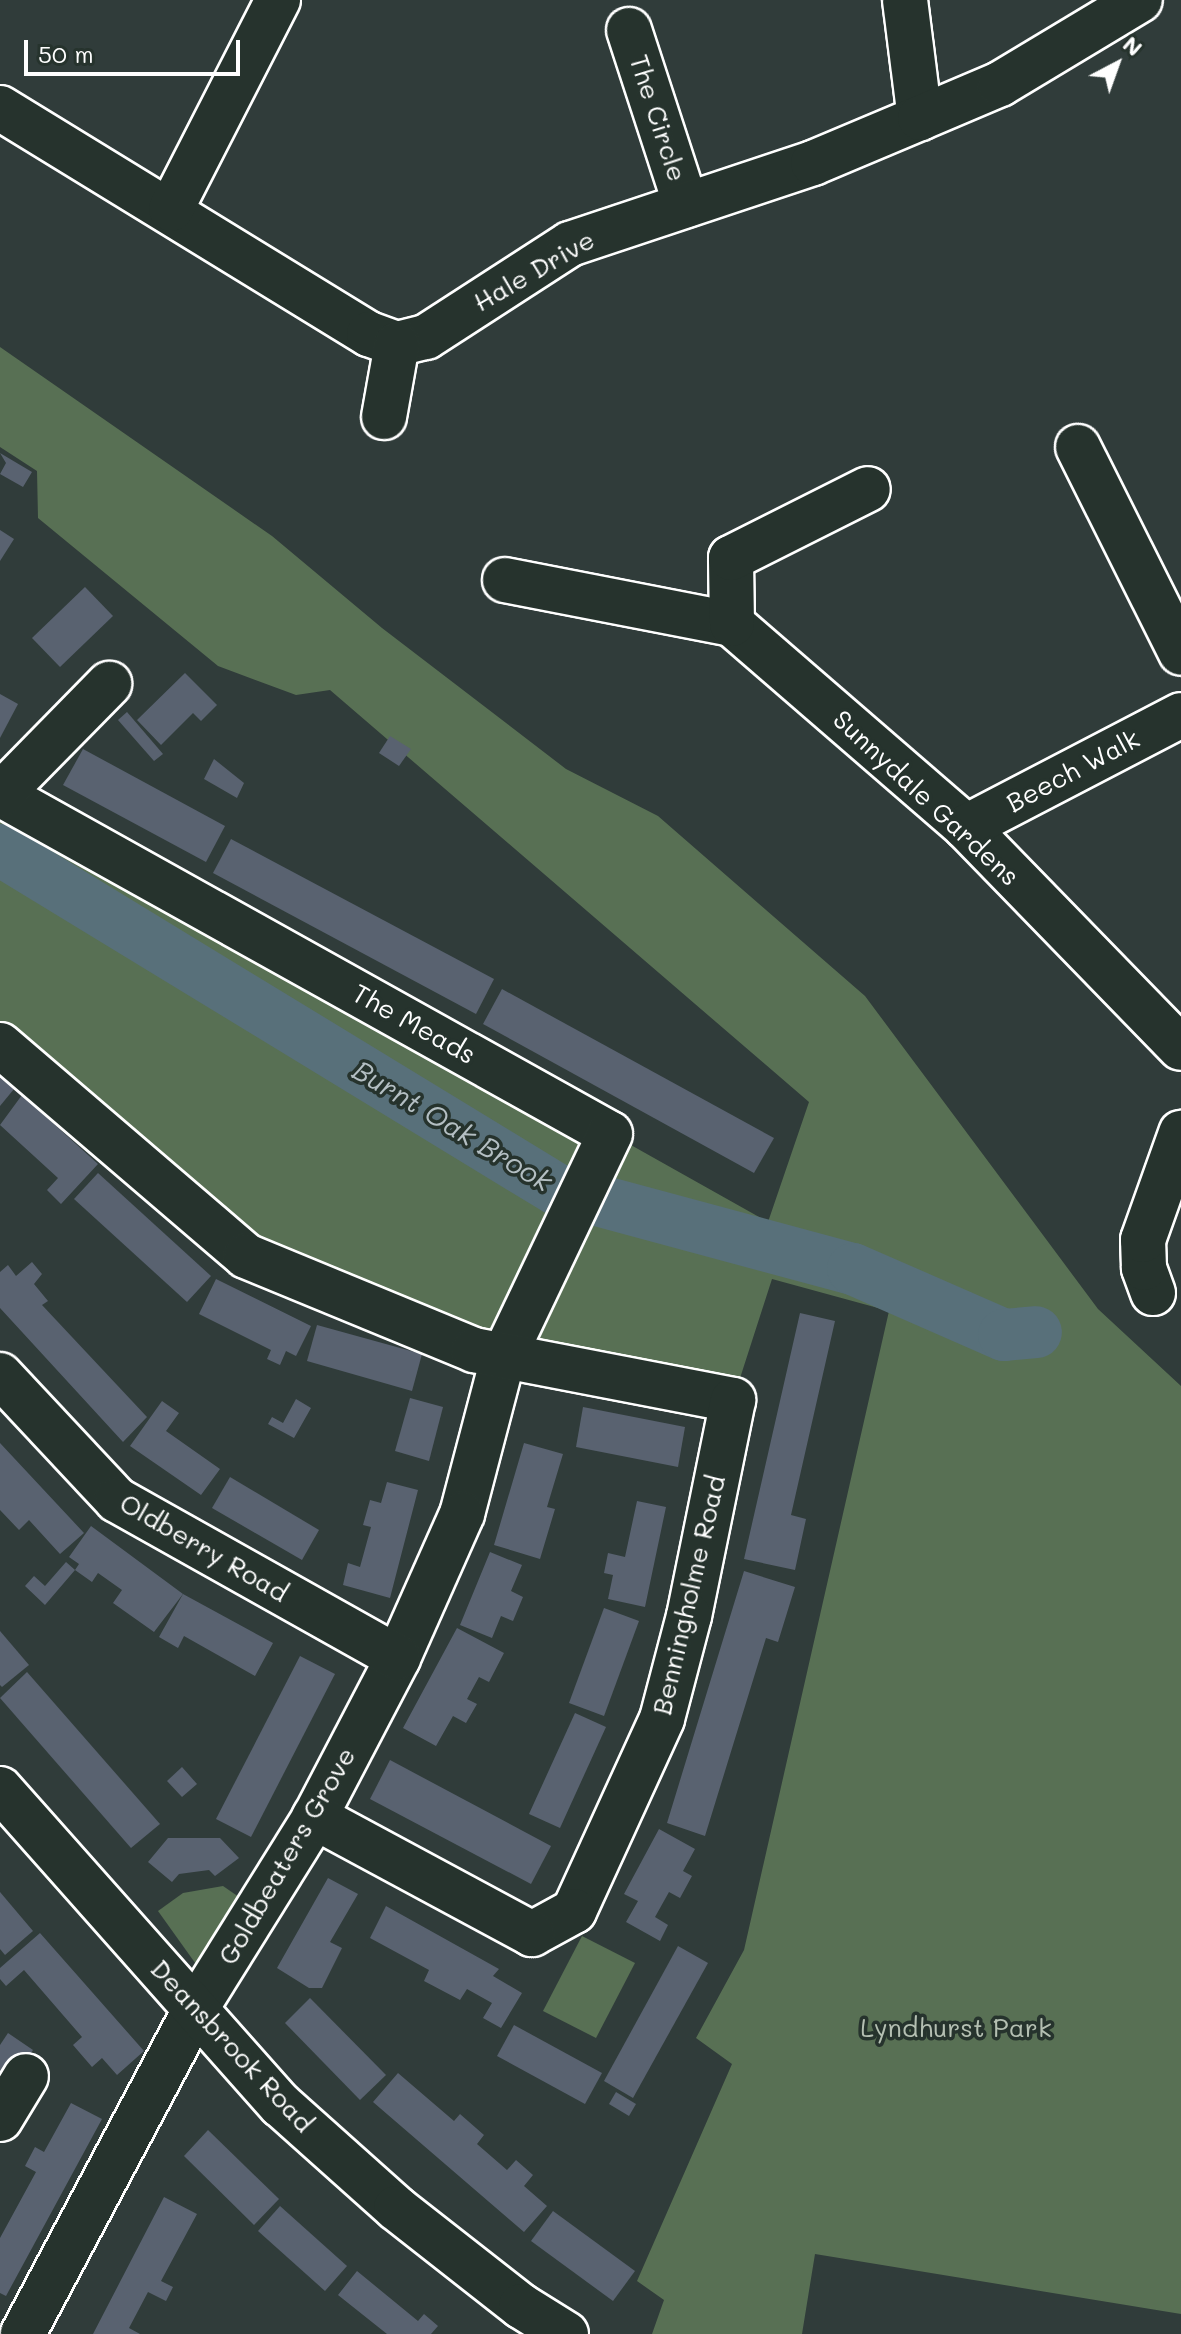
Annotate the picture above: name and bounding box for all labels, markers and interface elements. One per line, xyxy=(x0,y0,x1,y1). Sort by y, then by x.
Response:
scale bar xyxy=(28,24,244,74)
north arrow xyxy=(1077,24,1157,104)
text: N xyxy=(1117,29,1149,62)
text: 50 m xyxy=(38,38,94,69)
street label: The Circle xyxy=(623,51,693,185)
street label: Hale Drive xyxy=(468,224,600,318)
street label: Sunnydale Gardens xyxy=(827,704,1025,892)
street label: Beech Walk xyxy=(1001,723,1145,819)
street label: The Meads xyxy=(347,977,481,1071)
water label: Burnt Oak Brook xyxy=(347,1052,559,1198)
street label: Benningholme Road xyxy=(646,1472,732,1718)
street label: Oldberry Road xyxy=(114,1487,294,1609)
street label: Goldbeaters Grove xyxy=(212,1742,362,1970)
street label: Deansbrook Road xyxy=(144,1953,320,2139)
park label: Lyndhurst Park xyxy=(860,2012,1052,2044)

